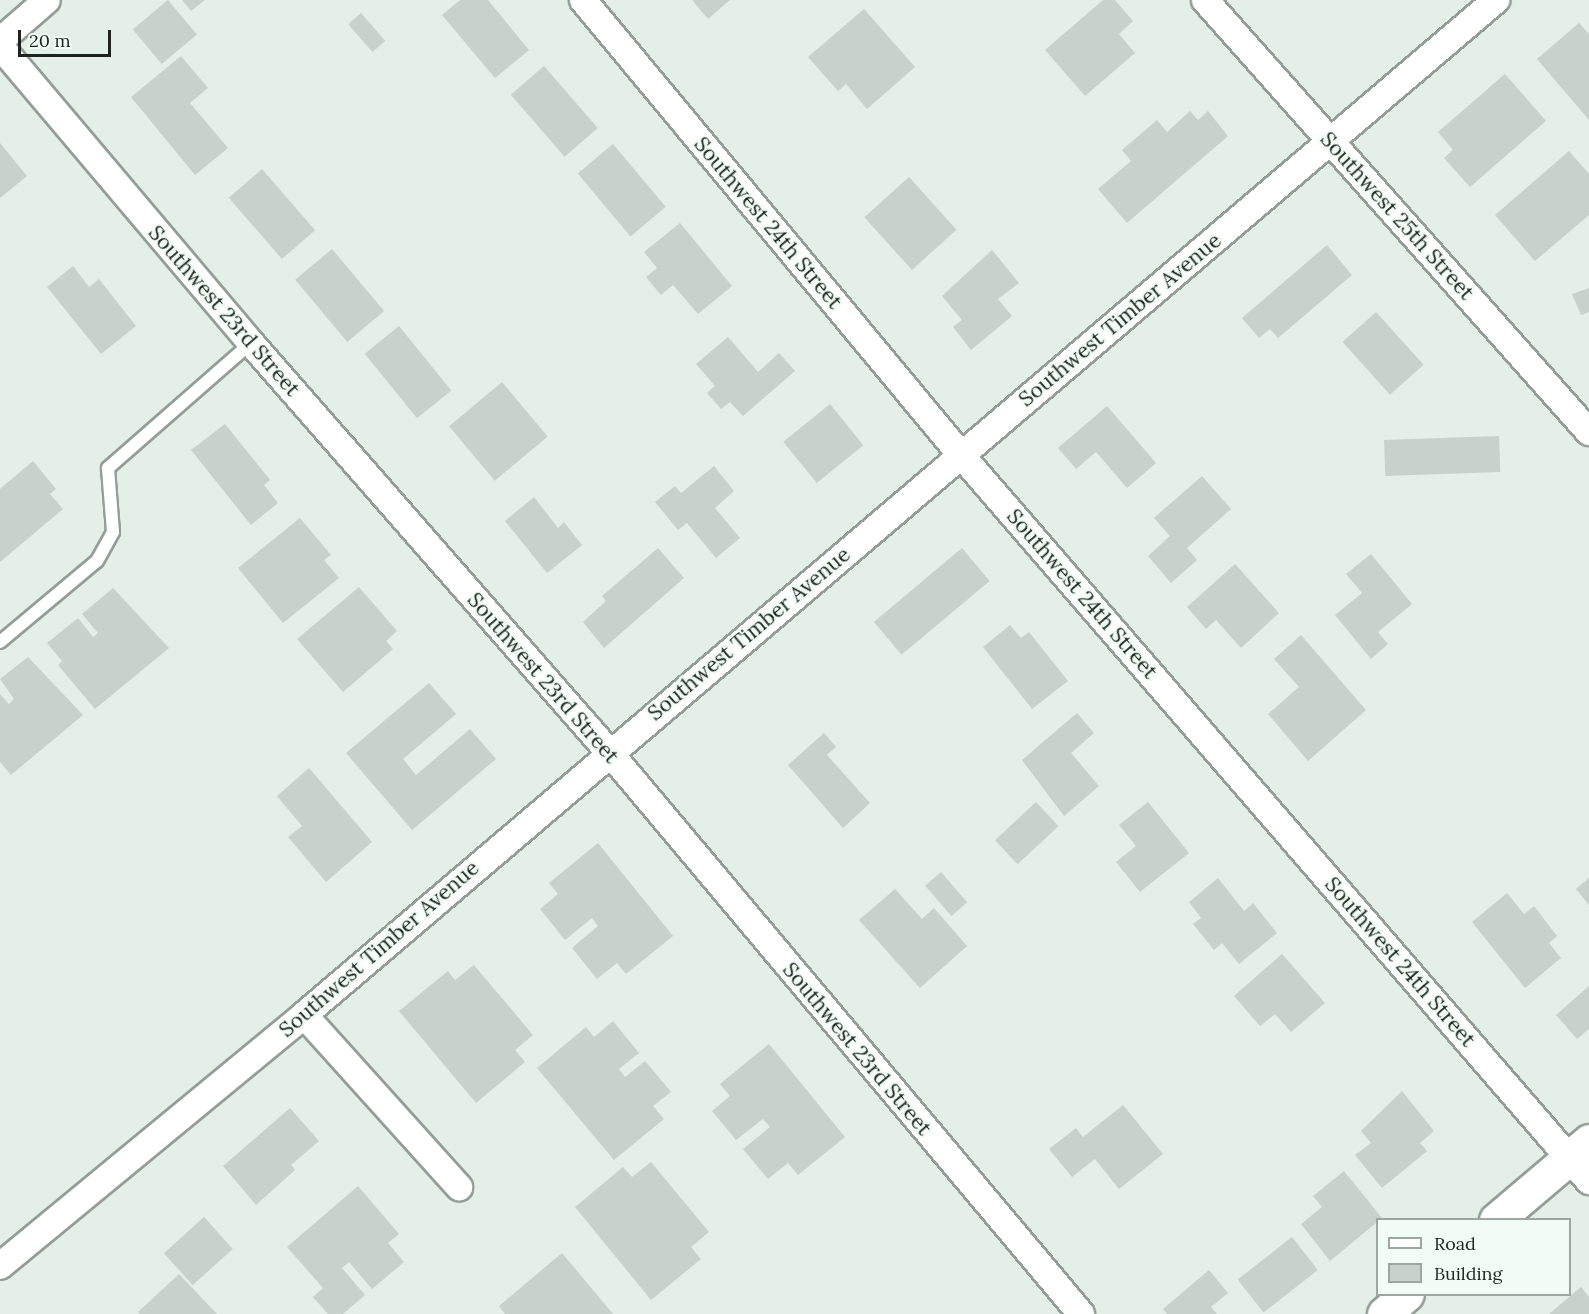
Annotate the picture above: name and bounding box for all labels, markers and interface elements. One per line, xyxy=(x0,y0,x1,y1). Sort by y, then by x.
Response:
scale bar xyxy=(21,18,114,56)
text: 20 m xyxy=(29,29,71,52)
street label: Southwest 25th Street xyxy=(1315,127,1479,305)
street label: Southwest 24th Street xyxy=(689,132,847,314)
street label: Southwest 23rd Street xyxy=(143,221,305,401)
street label: Southwest Timber Avenue xyxy=(1014,228,1226,412)
street label: Southwest 24th Street xyxy=(1001,504,1163,684)
street label: Southwest Timber Avenue xyxy=(643,542,855,726)
street label: Southwest 23rd Street xyxy=(462,588,624,768)
street label: Southwest Timber Avenue xyxy=(274,855,484,1043)
street label: Southwest 24th Street xyxy=(1319,872,1481,1052)
street label: Southwest 23rd Street xyxy=(777,957,937,1141)
legend xyxy=(1376,1218,1571,1296)
text: Road xyxy=(1434,1232,1476,1255)
text: Building xyxy=(1434,1262,1502,1285)

